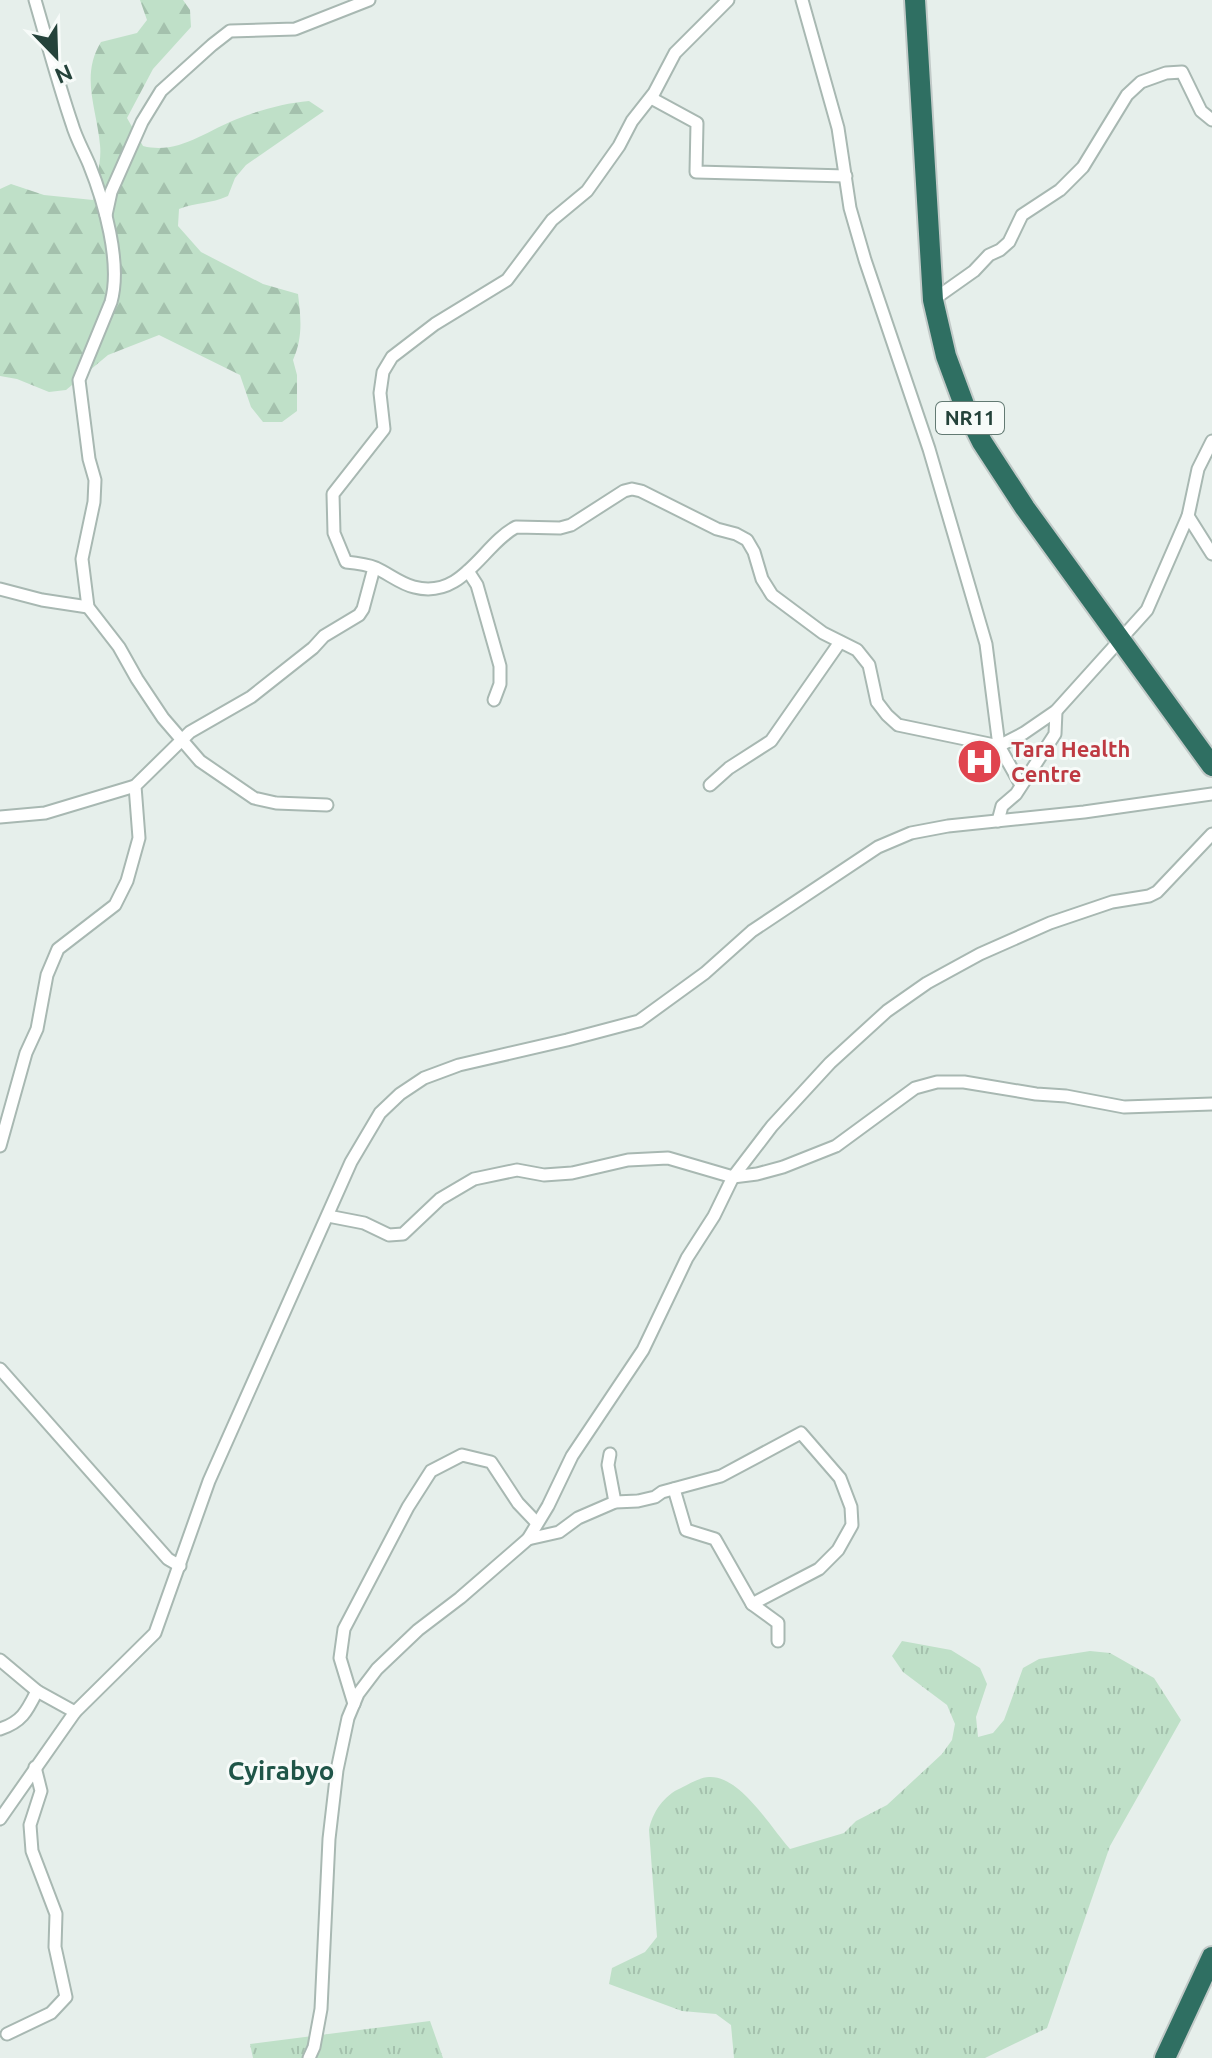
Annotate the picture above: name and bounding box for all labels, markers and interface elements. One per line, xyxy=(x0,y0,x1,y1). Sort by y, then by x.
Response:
north arrow xyxy=(16,16,96,96)
text: N xyxy=(52,60,76,90)
road number: NR11 xyxy=(936,402,1004,434)
place label: Tara Health Centre xyxy=(1011,736,1130,786)
hospital icon: Tara Health Centre xyxy=(956,738,1004,786)
district label: Cyirabyo xyxy=(228,1756,334,1785)

